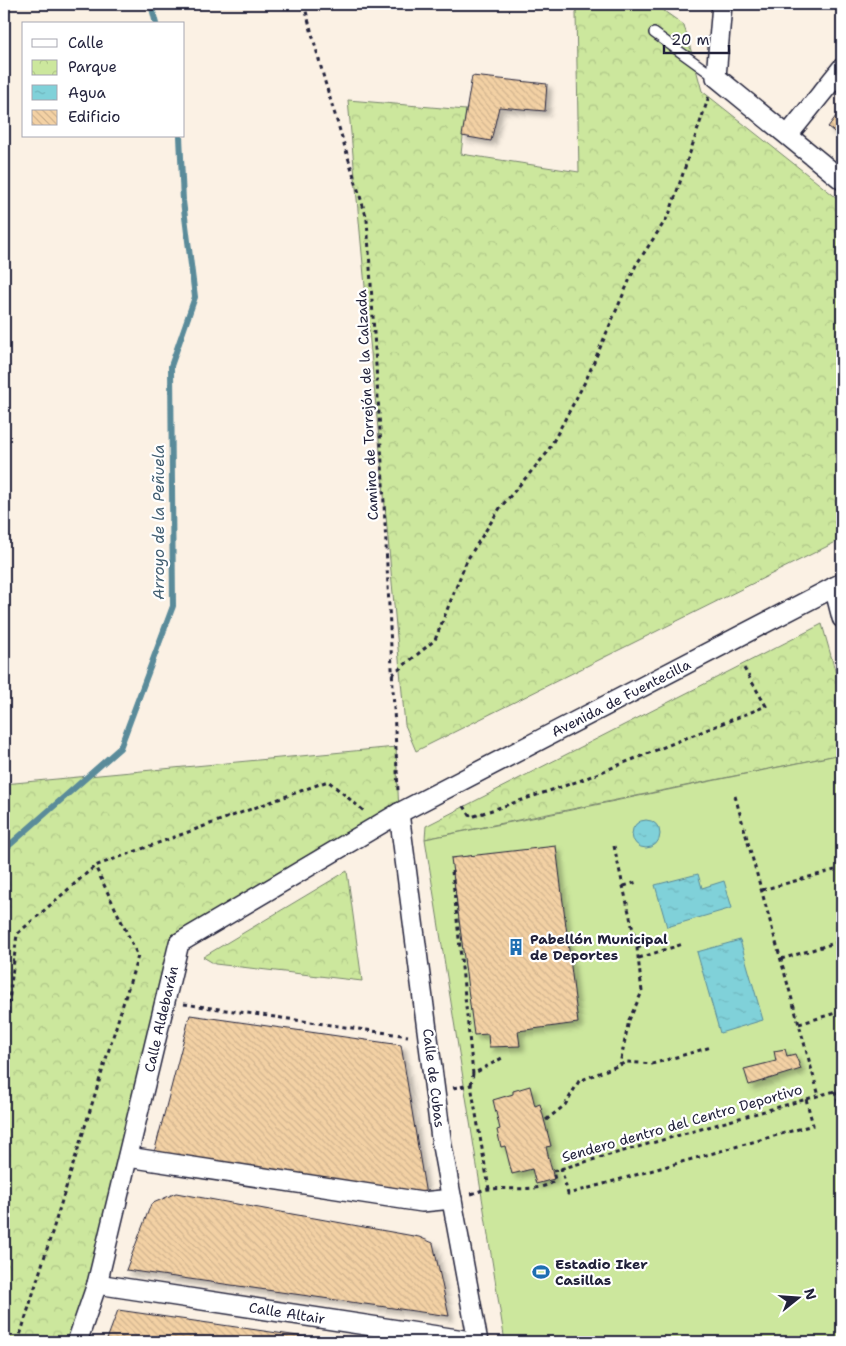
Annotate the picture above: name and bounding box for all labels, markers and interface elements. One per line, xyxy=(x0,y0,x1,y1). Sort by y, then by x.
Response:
legend xyxy=(22,22,185,138)
scale bar xyxy=(664,22,728,54)
text: 20 m xyxy=(671,30,710,50)
text: Calle xyxy=(68,33,104,53)
text: Parque xyxy=(68,57,117,77)
text: Agua xyxy=(68,83,107,103)
text: Edificio xyxy=(68,107,120,127)
street label: Camino de Torrejón de la Calzada xyxy=(352,289,382,521)
water label: Arroyo de la Peñuela xyxy=(149,444,169,600)
street label: Avenida de Fuentecilla xyxy=(548,655,694,741)
place label: Pabellón Municipal de Deportes xyxy=(530,930,668,964)
building icon: Pabellón Municipal de Deportes xyxy=(506,937,526,957)
street label: Calle Aldebarán xyxy=(140,964,182,1074)
street label: Calle de Cubas xyxy=(419,1028,449,1129)
street label: Sendero dentro del Centro Deportivo xyxy=(560,1080,804,1166)
place label: Estadio Iker Casillas xyxy=(555,1255,648,1289)
sports icon: Estadio Iker Casillas xyxy=(531,1262,551,1282)
north arrow xyxy=(774,1274,824,1324)
text: N xyxy=(800,1286,821,1302)
street label: Calle Altair xyxy=(248,1298,327,1328)

